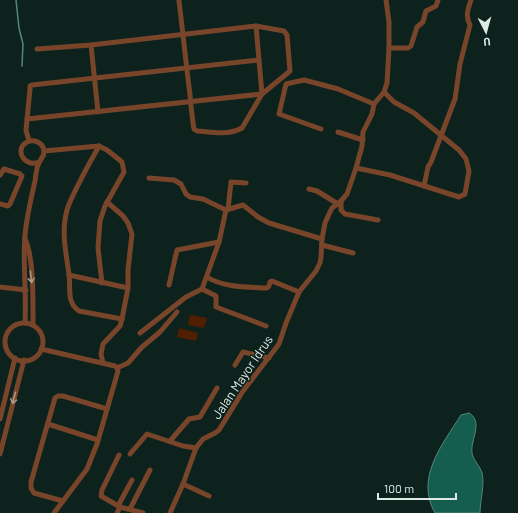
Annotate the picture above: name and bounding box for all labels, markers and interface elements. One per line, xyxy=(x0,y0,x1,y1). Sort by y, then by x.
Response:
north arrow xyxy=(466,12,506,52)
text: U xyxy=(483,36,491,49)
one-way arrow xyxy=(28,270,35,283)
street label: Jalan Mayor Idrus xyxy=(208,332,276,422)
one-way arrow xyxy=(10,391,18,404)
scale bar xyxy=(378,475,456,501)
text: 100 m xyxy=(384,481,414,495)

